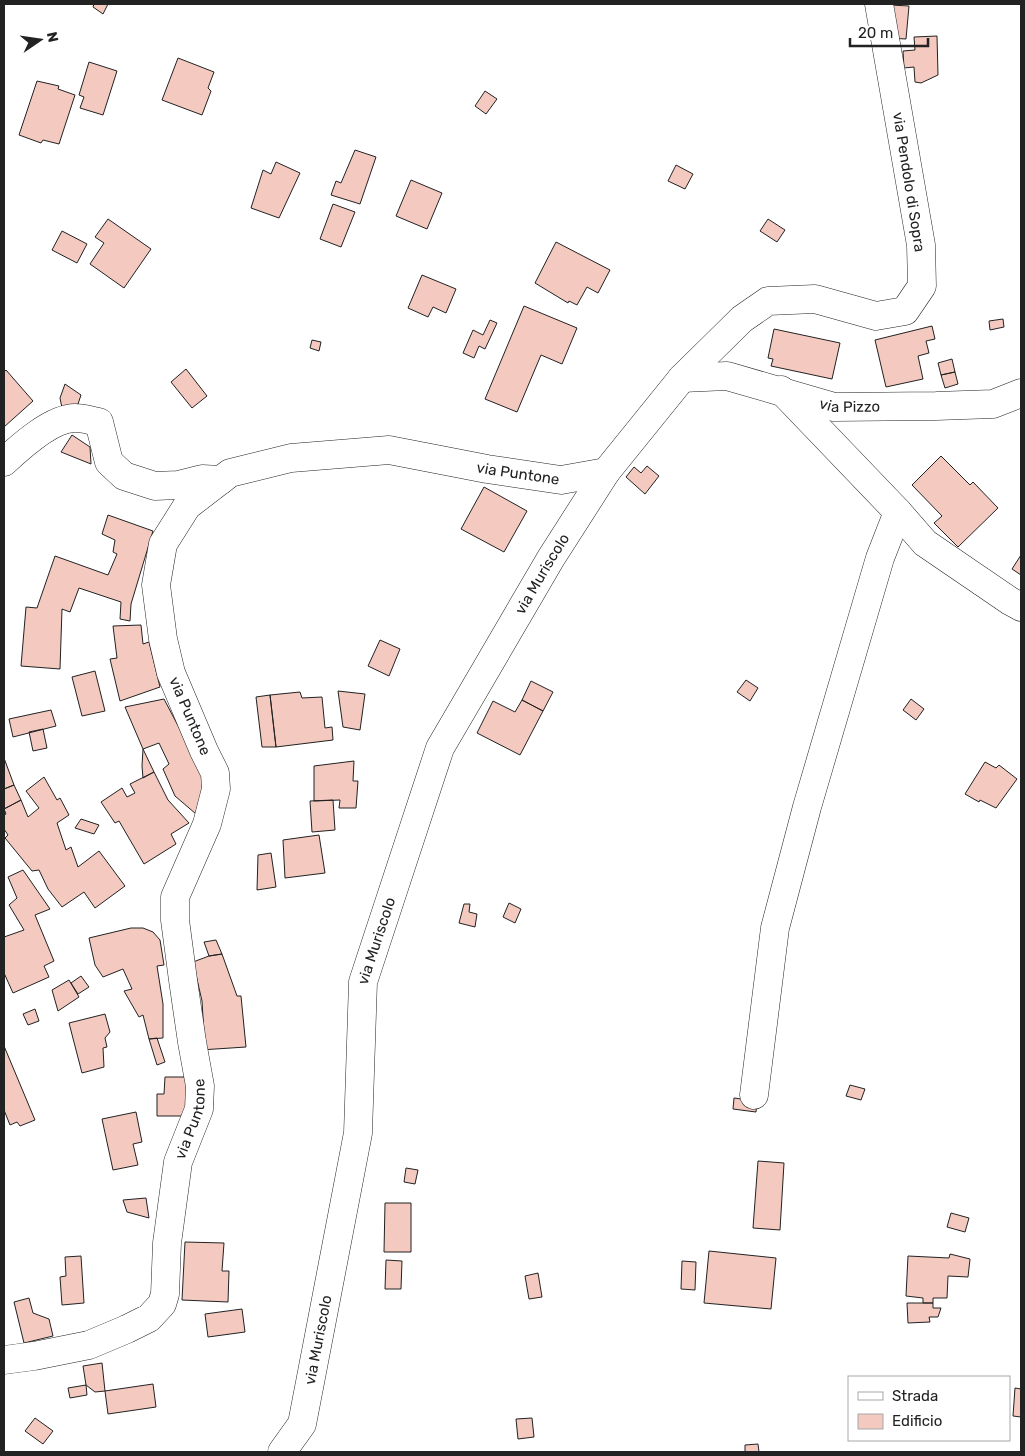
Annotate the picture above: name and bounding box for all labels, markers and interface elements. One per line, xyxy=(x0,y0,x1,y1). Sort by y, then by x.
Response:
north arrow xyxy=(15,15,65,65)
scale bar xyxy=(850,15,928,47)
text: 20 m xyxy=(858,24,893,42)
text: N xyxy=(43,30,62,44)
street label: via Pendolo di Sopra xyxy=(889,111,929,253)
street label: via Pizzo xyxy=(817,394,880,416)
street label: via Puntone xyxy=(475,458,561,489)
street label: via Muriscolo xyxy=(511,530,573,618)
street label: via Puntone xyxy=(165,674,215,758)
street label: via Muriscolo xyxy=(354,895,399,987)
street label: via Puntone xyxy=(171,1077,209,1162)
street label: via Muriscolo xyxy=(301,1294,336,1386)
legend xyxy=(848,1376,1010,1441)
text: Strada xyxy=(892,1387,938,1405)
text: Edificio xyxy=(892,1412,942,1430)

